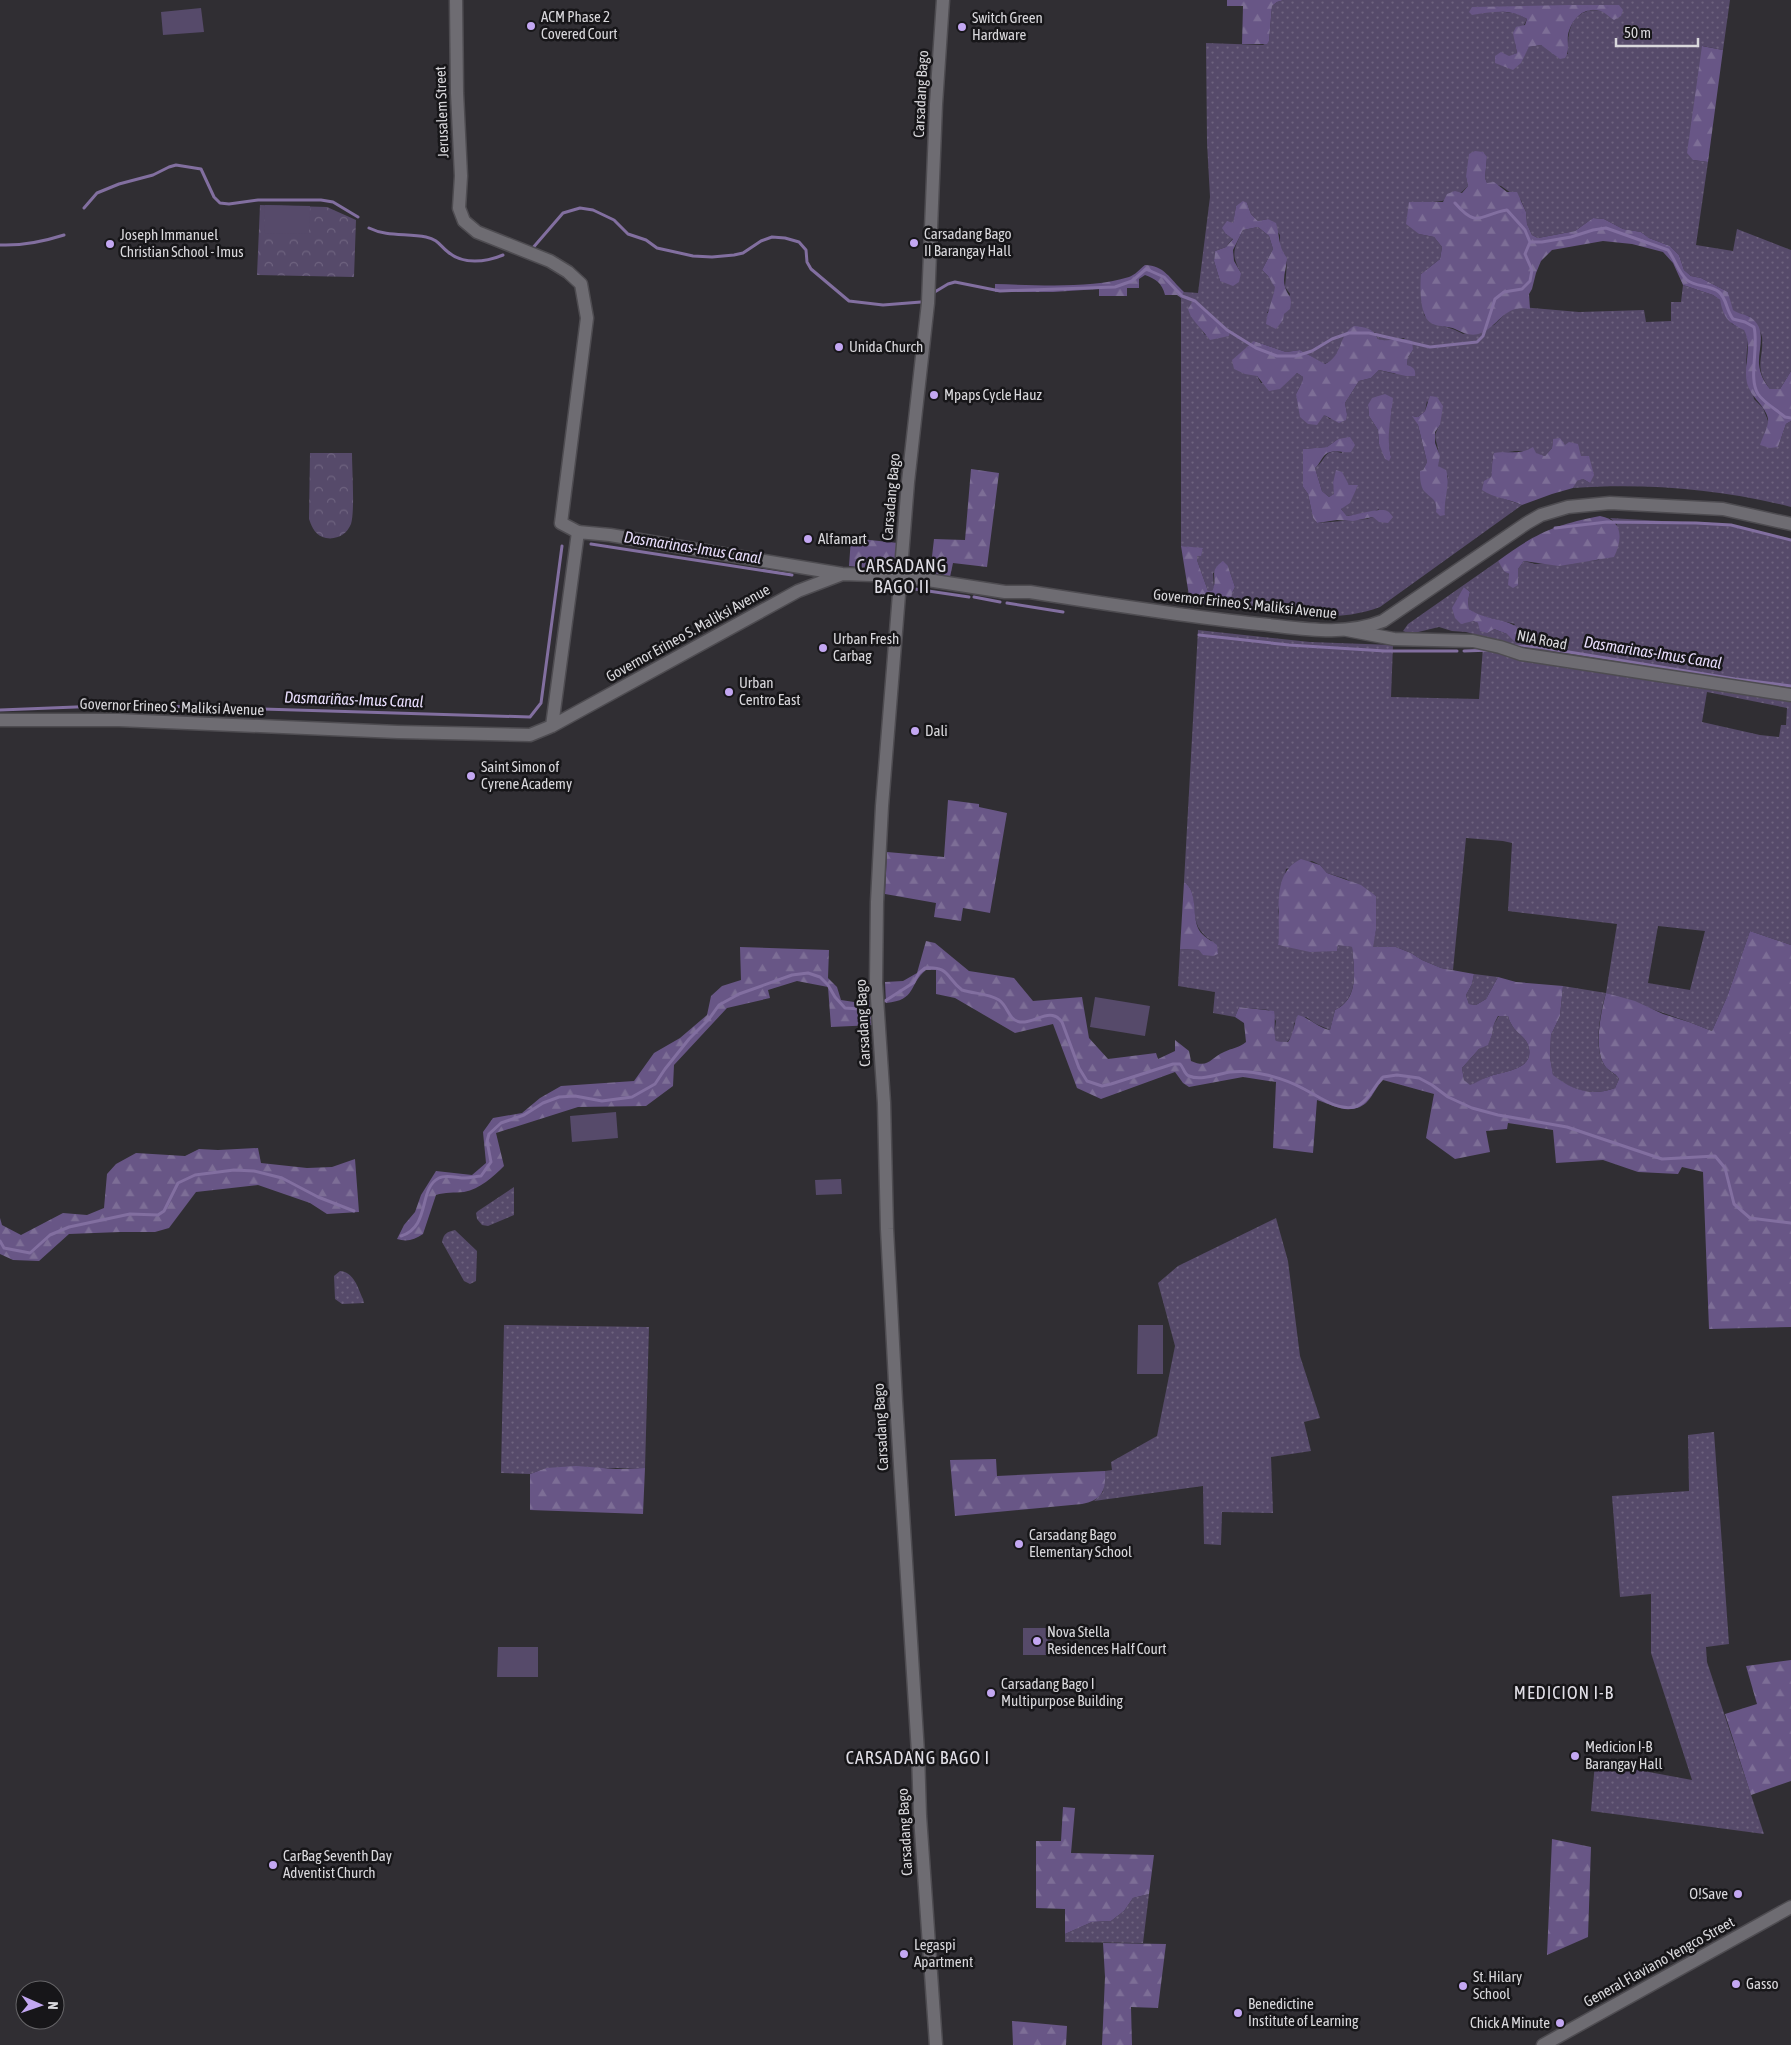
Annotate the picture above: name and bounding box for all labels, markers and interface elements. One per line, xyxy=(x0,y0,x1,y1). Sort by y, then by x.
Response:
place label: ACM Phase 2 Covered Court xyxy=(541,8,617,42)
place label: Switch Green Hardware xyxy=(972,9,1043,43)
scale bar xyxy=(1616,15,1698,47)
marker: ACM Phase 2 Covered Court xyxy=(525,20,537,32)
marker: Switch Green Hardware xyxy=(956,21,968,33)
text: 50 m xyxy=(1624,24,1651,41)
street label: Carsadang Bago xyxy=(910,50,931,138)
street label: Jerusalem Street xyxy=(431,66,452,158)
place label: Carsadang Bago II Barangay Hall xyxy=(924,225,1012,259)
place label: Joseph Immanuel Christian School - Imus xyxy=(120,226,244,260)
marker: Carsadang Bago II Barangay Hall xyxy=(908,237,920,249)
marker: Joseph Immanuel Christian School - Imus xyxy=(104,238,116,250)
place label: Unida Church xyxy=(849,338,923,355)
marker: Unida Church xyxy=(833,341,845,353)
place label: Mpaps Cycle Hauz xyxy=(944,386,1043,403)
marker: Mpaps Cycle Hauz xyxy=(928,389,940,401)
street label: Carsadang Bago xyxy=(878,453,903,541)
water label: Dasmarinas-Imus Canal xyxy=(623,527,763,567)
place label: Alfamart xyxy=(818,530,867,547)
marker: Alfamart xyxy=(802,533,814,545)
district label: CARSADANG BAGO II xyxy=(857,555,947,597)
street label: Governor Erineo S. Maliksi Avenue xyxy=(603,580,773,685)
street label: Governor Erineo S. Maliksi Avenue xyxy=(1152,585,1338,622)
street label: NIA Road xyxy=(1516,626,1569,653)
place label: Urban Fresh Carbag xyxy=(833,630,899,664)
water label: Dasmarinas-Imus Canal xyxy=(1583,632,1723,672)
marker: Urban Fresh Carbag xyxy=(817,642,829,654)
place label: Urban Centro East xyxy=(739,674,801,708)
marker: Urban Centro East xyxy=(723,686,735,698)
water label: Dasmariñas-Imus Canal xyxy=(284,688,424,710)
street label: Governor Erineo S. Maliksi Avenue xyxy=(79,695,265,718)
place label: Dali xyxy=(925,722,948,739)
marker: Dali xyxy=(909,725,921,737)
place label: Saint Simon of Cyrene Academy xyxy=(481,758,572,792)
marker: Saint Simon of Cyrene Academy xyxy=(465,770,477,782)
street label: Carsadang Bago xyxy=(852,979,873,1067)
street label: Carsadang Bago xyxy=(870,1383,891,1471)
place label: Carsadang Bago Elementary School xyxy=(1029,1526,1132,1560)
marker: Carsadang Bago Elementary School xyxy=(1013,1538,1025,1550)
place label: Nova Stella Residences Half Court xyxy=(1047,1623,1166,1657)
marker: Nova Stella Residences Half Court xyxy=(1031,1635,1043,1647)
place label: Carsadang Bago I Multipurpose Building xyxy=(1001,1675,1124,1709)
district label: MEDICION I-B xyxy=(1514,1682,1614,1703)
marker: Carsadang Bago I Multipurpose Building xyxy=(985,1687,997,1699)
place label: Medicion I-B Barangay Hall xyxy=(1585,1738,1662,1772)
district label: CARSADANG BAGO I xyxy=(846,1747,990,1768)
marker: Medicion I-B Barangay Hall xyxy=(1569,1750,1581,1762)
street label: Carsadang Bago xyxy=(894,1788,915,1876)
place label: CarBag Seventh Day Adventist Church xyxy=(283,1847,392,1881)
marker: CarBag Seventh Day Adventist Church xyxy=(267,1859,279,1871)
place label: O!Save xyxy=(1689,1885,1728,1902)
marker: O!Save xyxy=(1732,1888,1744,1900)
street label: General Flaviano Yengco Street xyxy=(1580,1913,1737,2010)
place label: Legaspi Apartment xyxy=(914,1936,973,1970)
marker: Legaspi Apartment xyxy=(898,1948,910,1960)
place label: St. Hilary School xyxy=(1473,1968,1522,2002)
place label: Gasso xyxy=(1746,1975,1779,1992)
marker: Gasso xyxy=(1730,1978,1742,1990)
north arrow xyxy=(15,1980,65,2030)
marker: St. Hilary School xyxy=(1457,1980,1469,1992)
place label: Benedictine Institute of Learning xyxy=(1248,1995,1359,2029)
text: N xyxy=(45,2001,61,2010)
marker: Benedictine Institute of Learning xyxy=(1232,2007,1244,2019)
place label: Chick A Minute xyxy=(1470,2014,1550,2031)
marker: Chick A Minute xyxy=(1554,2017,1566,2029)

